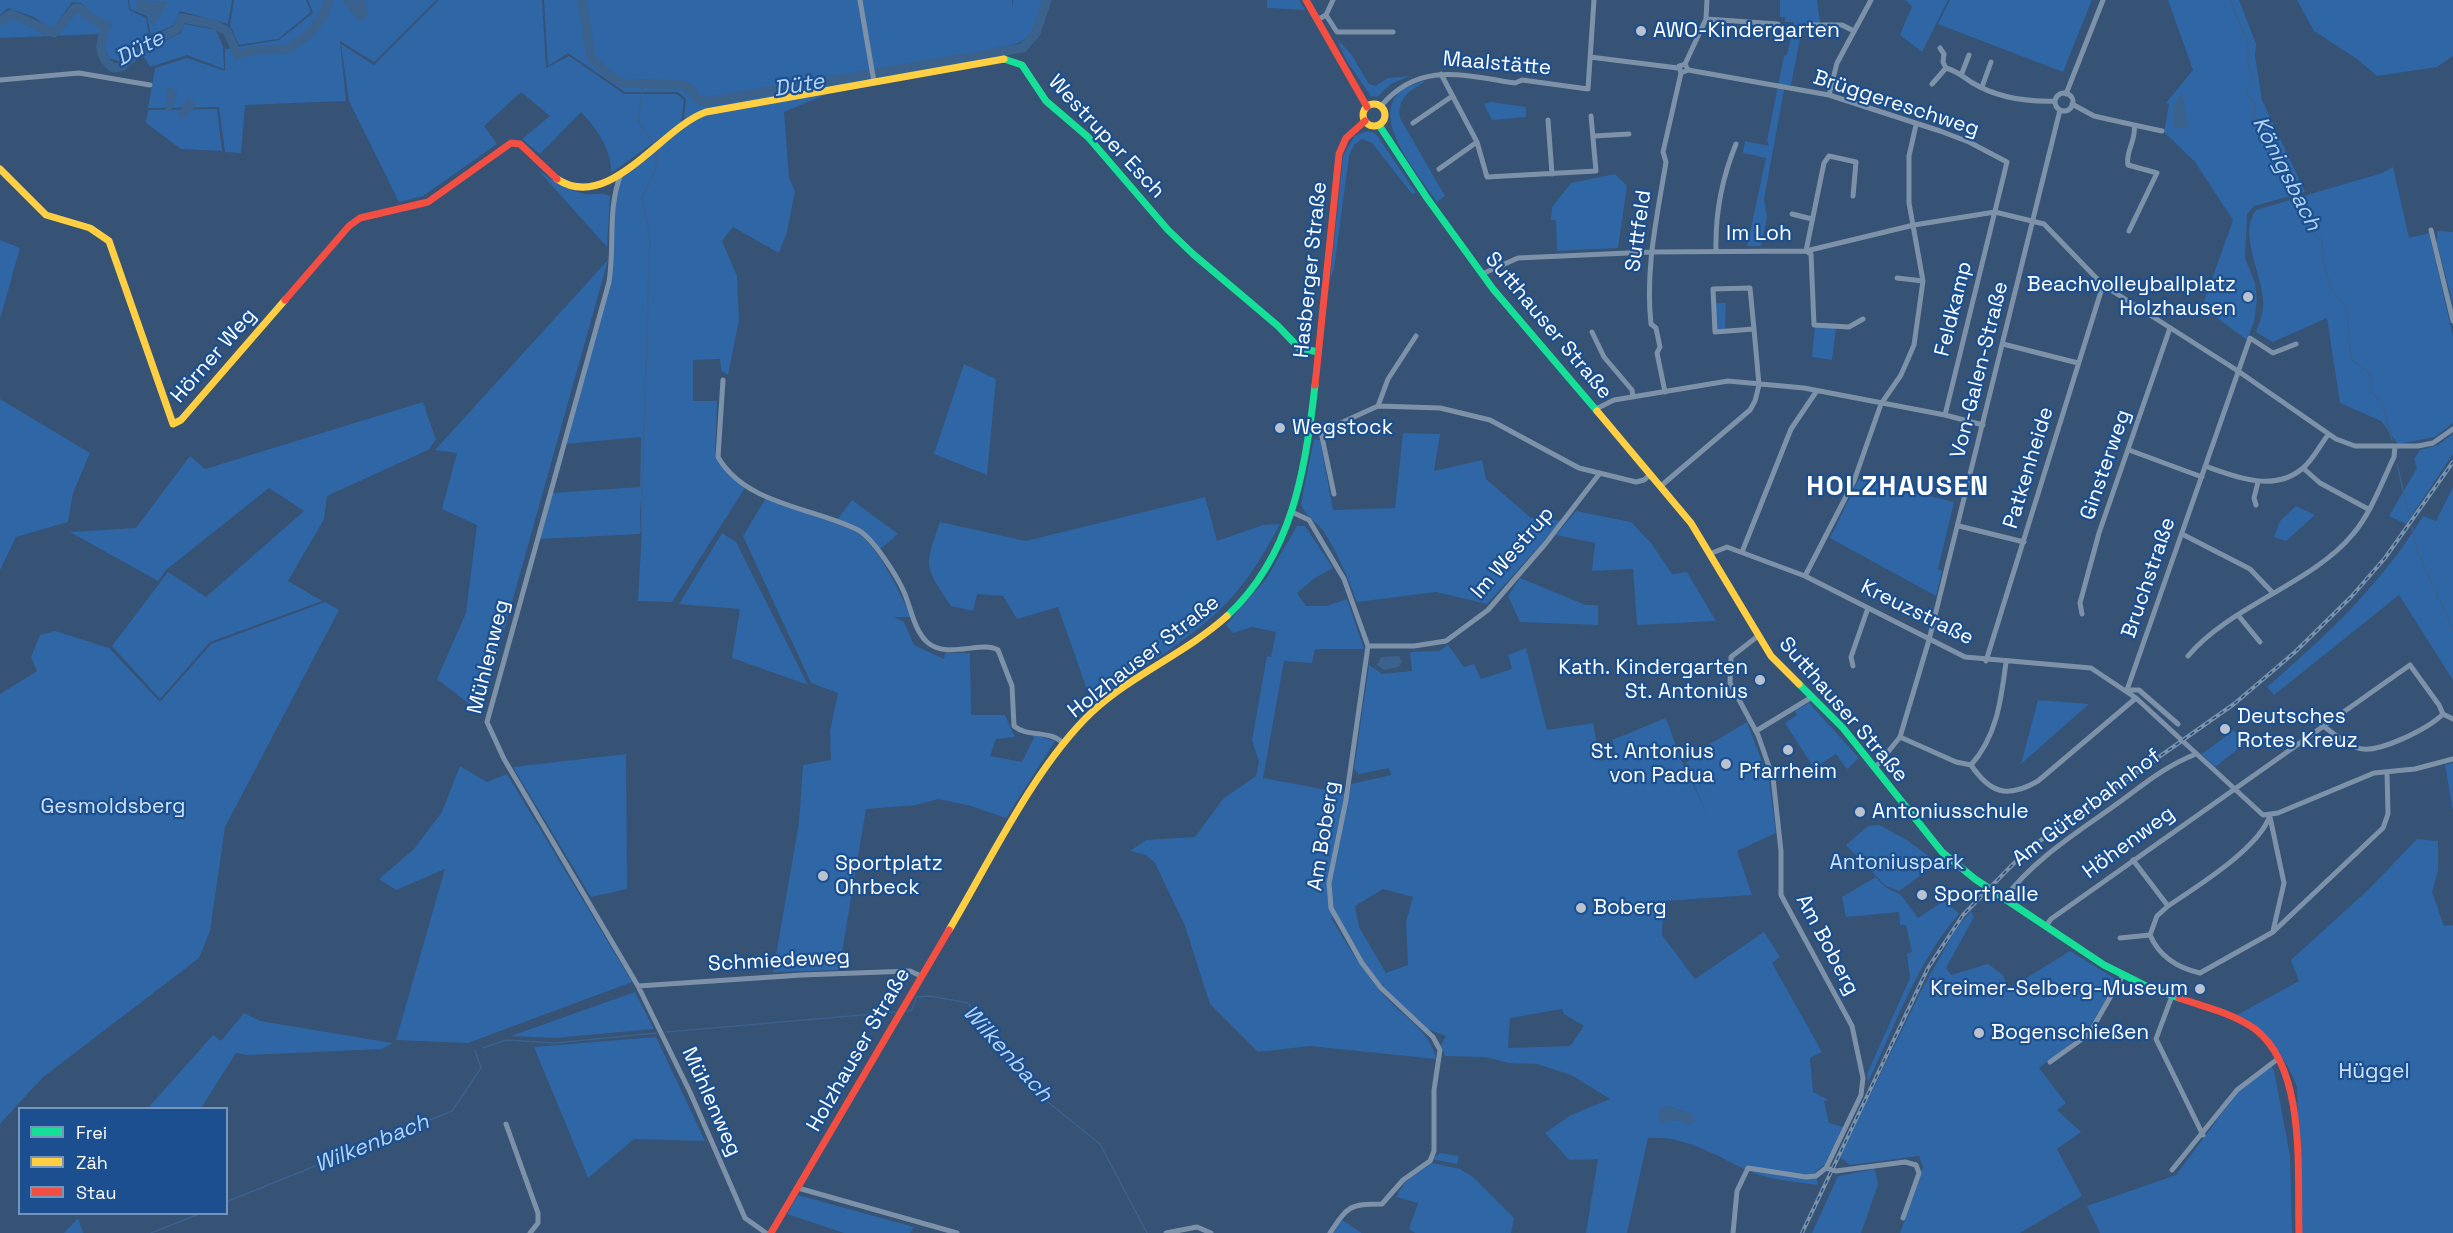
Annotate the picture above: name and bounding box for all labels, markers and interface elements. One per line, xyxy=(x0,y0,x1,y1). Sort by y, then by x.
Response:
place label: AWO-Kindergarten xyxy=(1653,18,1840,44)
marker: AWO-Kindergarten xyxy=(1634,24,1648,38)
water label: Düte xyxy=(111,25,169,73)
street label: Maalstätte xyxy=(1442,47,1552,81)
street label: Brüggereschweg xyxy=(1810,65,1982,143)
water label: Düte xyxy=(772,69,826,103)
street label: Westruper Esch xyxy=(1042,70,1170,204)
water label: Königsbach xyxy=(2246,113,2326,235)
street label: Hasberger Straße xyxy=(1289,180,1333,360)
street label: Suttfeld xyxy=(1621,189,1657,273)
street label: Im Loh xyxy=(1726,221,1792,247)
street label: Sutthauser Straße xyxy=(1479,247,1617,405)
street label: Feldkamp xyxy=(1930,259,1978,359)
place label: Beachvolleyballplatz Holzhausen xyxy=(2027,272,2236,322)
street label: Von-Galen-Straße xyxy=(1946,279,2014,461)
marker: Beachvolleyballplatz Holzhausen xyxy=(2241,290,2255,304)
street label: Hörner Weg xyxy=(166,303,262,409)
street label: Patkenheide xyxy=(1999,404,2059,532)
street label: Ginsterweg xyxy=(2075,407,2137,523)
place label: Wegstock xyxy=(1292,415,1393,441)
marker: Wegstock xyxy=(1273,421,1287,435)
district label: HOLZHAUSEN xyxy=(1806,472,1990,504)
street label: Im Westrup xyxy=(1466,502,1560,604)
street label: Bruchstraße xyxy=(2117,514,2181,642)
street label: Kreuzstraße xyxy=(1857,575,1977,651)
street label: Holzhauser Straße xyxy=(1063,590,1225,724)
street label: Mühlenweg xyxy=(463,597,515,717)
street label: Sutthauser Straße xyxy=(1773,632,1913,788)
place label: Kath. Kindergarten St. Antonius xyxy=(1558,655,1748,705)
marker: Kath. Kindergarten St. Antonius xyxy=(1753,673,1767,687)
place label: Deutsches Rotes Kreuz xyxy=(2237,704,2358,754)
marker: Deutsches Rotes Kreuz xyxy=(2218,722,2232,736)
place label: St. Antonius von Padua xyxy=(1591,739,1714,789)
marker: Pfarrheim xyxy=(1781,743,1795,757)
street label: Am Güterbahnhof xyxy=(2008,744,2166,872)
marker: St. Antonius von Padua xyxy=(1719,757,1733,771)
place label: Pfarrheim xyxy=(1739,759,1837,785)
street label: Am Boberg xyxy=(1303,779,1345,893)
park label: Gesmoldsberg xyxy=(40,794,186,820)
place label: Antoniusschule xyxy=(1872,799,2029,825)
street label: Höhenweg xyxy=(2078,801,2180,885)
marker: Antoniusschule xyxy=(1853,805,1867,819)
park label: Antoniuspark xyxy=(1830,850,1964,876)
place label: Sportplatz Ohrbeck xyxy=(835,851,943,901)
marker: Sportplatz Ohrbeck xyxy=(816,869,830,883)
place label: Sporthalle xyxy=(1934,882,2039,908)
marker: Sporthalle xyxy=(1915,888,1929,902)
street label: Am Boberg xyxy=(1790,890,1864,1000)
place label: Boberg xyxy=(1593,895,1667,921)
marker: Boberg xyxy=(1574,901,1588,915)
street label: Schmiedeweg xyxy=(707,945,851,977)
street label: Holzhauser Straße xyxy=(802,964,916,1136)
place label: Kreimer-Selberg-Museum xyxy=(1930,976,2188,1002)
marker: Kreimer-Selberg-Museum xyxy=(2193,982,2207,996)
water label: Wilkenbach xyxy=(957,1000,1057,1108)
place label: Bogenschießen xyxy=(1991,1020,2149,1046)
marker: Bogenschießen xyxy=(1972,1026,1986,1040)
street label: Mühlenweg xyxy=(676,1044,746,1160)
park label: Hüggel xyxy=(2338,1059,2410,1085)
legend xyxy=(18,1107,228,1215)
water label: Wilkenbach xyxy=(311,1109,433,1179)
text: Frei xyxy=(76,1121,107,1144)
text: Zäh xyxy=(76,1151,108,1174)
text: Stau xyxy=(76,1181,116,1204)

